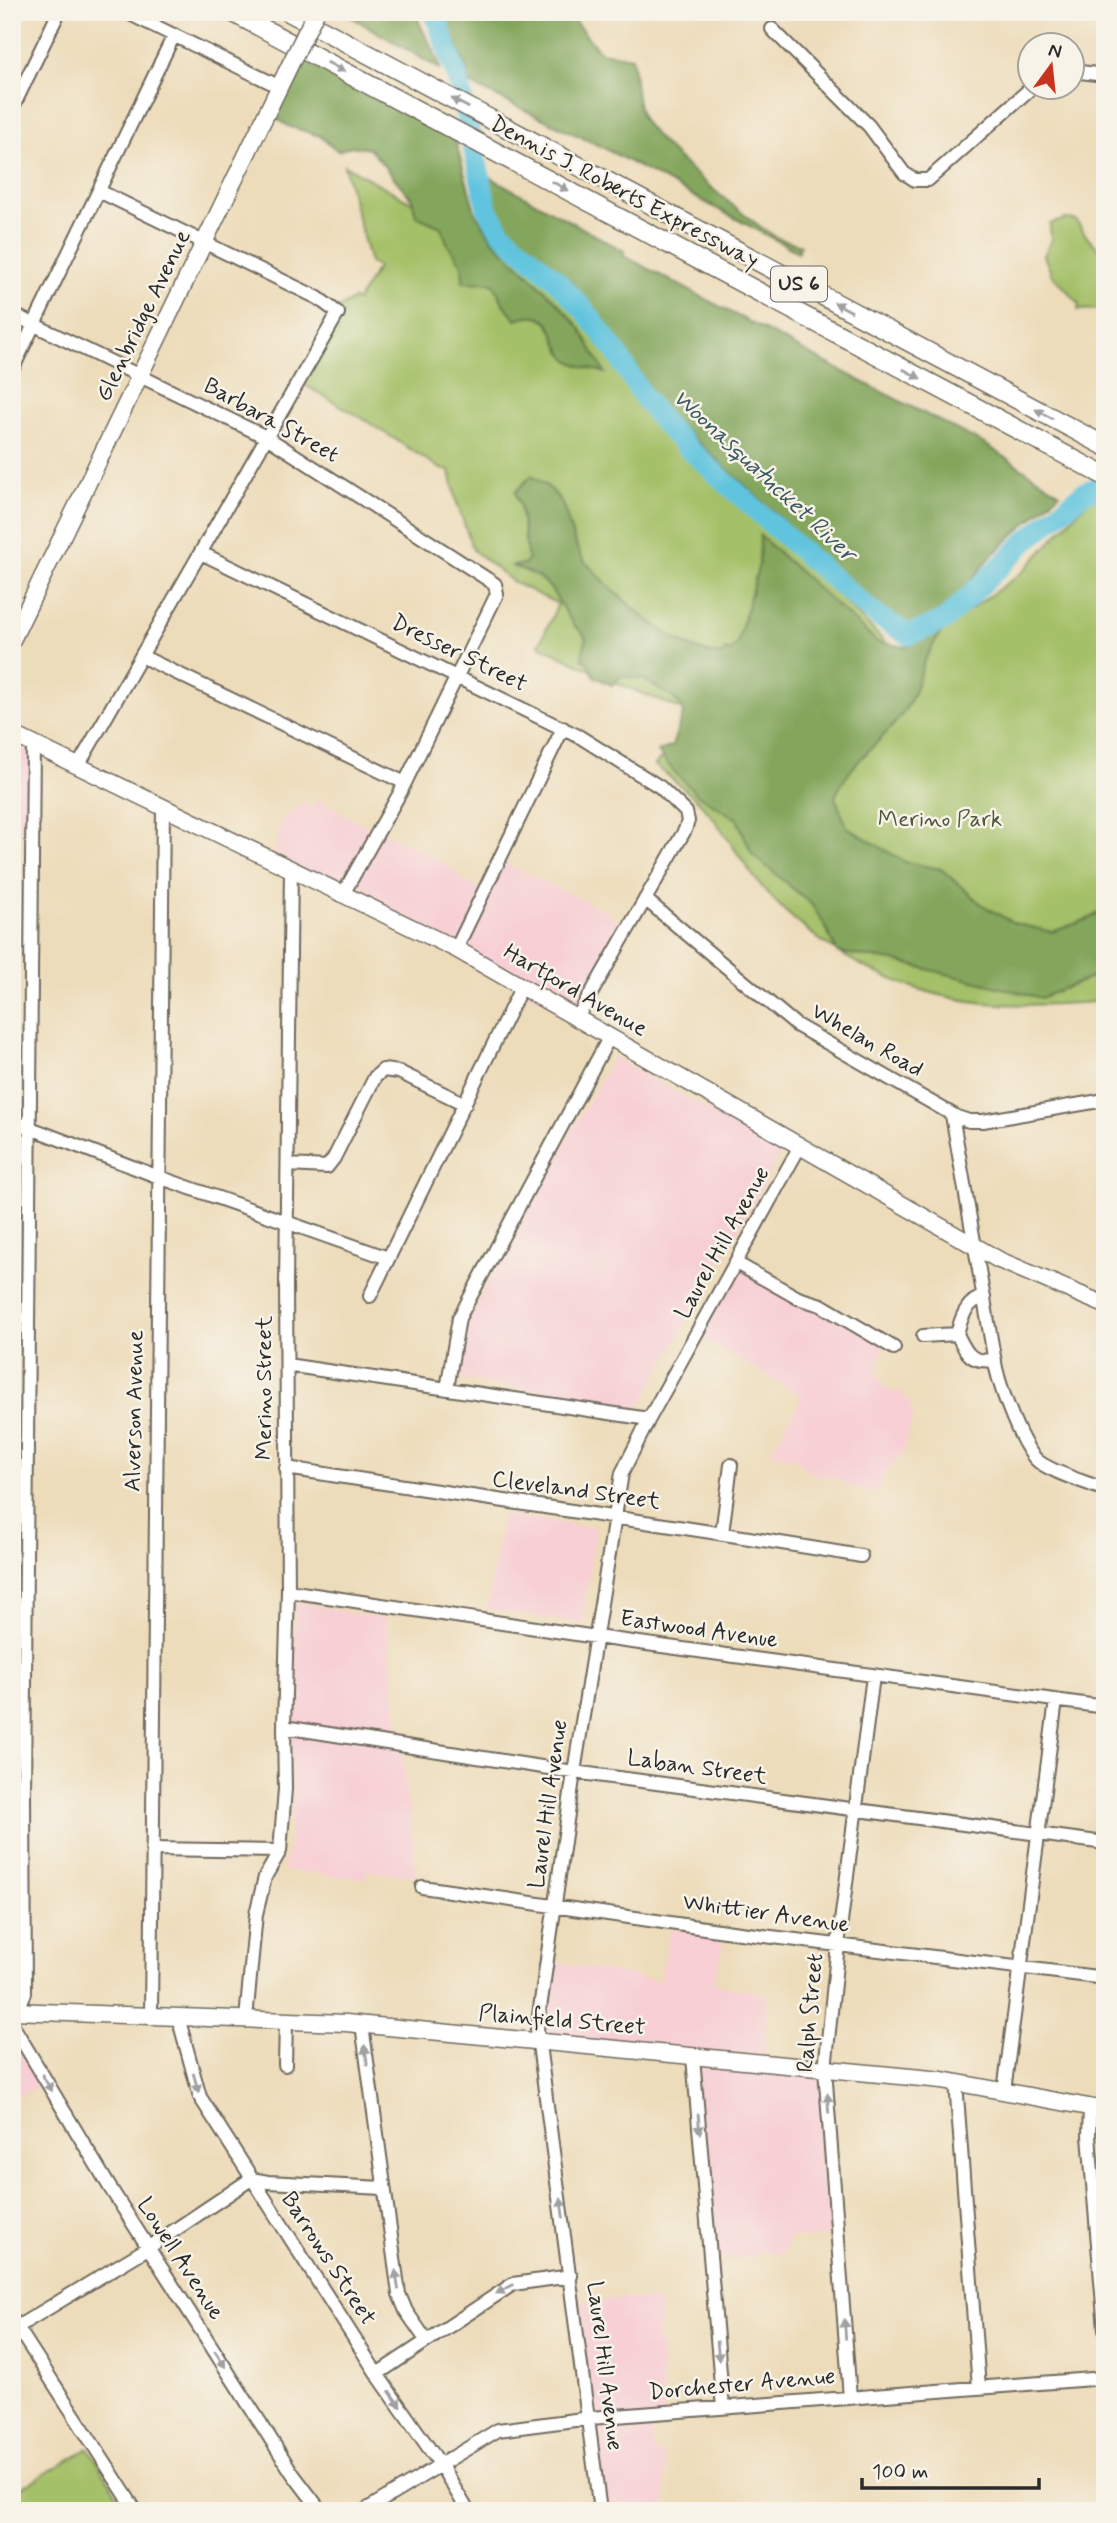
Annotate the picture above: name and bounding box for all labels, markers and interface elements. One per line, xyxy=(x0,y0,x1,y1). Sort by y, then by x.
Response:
north arrow xyxy=(1016,32,1086,102)
text: N xyxy=(1046,37,1064,65)
one-way arrow xyxy=(326,61,346,73)
one-way arrow xyxy=(450,97,470,109)
street label: Dennis J. Roberts Expressway xyxy=(485,109,763,277)
one-way arrow xyxy=(550,180,570,192)
street label: Glenbridge Avenue xyxy=(89,225,199,407)
road number: US 6 xyxy=(771,266,827,302)
one-way arrow xyxy=(834,301,853,313)
one-way arrow xyxy=(902,368,922,379)
street label: Barbara Street xyxy=(198,371,344,471)
water label: Woonasquatucket River xyxy=(666,383,865,572)
one-way arrow xyxy=(1034,408,1054,420)
street label: Dresser Street xyxy=(386,608,532,700)
park label: Merino Park xyxy=(878,805,1002,835)
street label: Hartford Avenue xyxy=(497,938,653,1045)
street label: Whelan Road xyxy=(806,997,928,1085)
street label: Laurel Hill Avenue xyxy=(669,1161,777,1325)
street label: Merino Street xyxy=(250,1315,280,1460)
street label: Alverson Avenue xyxy=(119,1330,151,1492)
street label: Cleveland Street xyxy=(490,1464,663,1518)
street label: Eastwood Avenue xyxy=(618,1604,780,1656)
street label: Laurel Hill Avenue xyxy=(522,1718,576,1890)
street label: Laban Street xyxy=(625,1743,769,1793)
street label: Whittier Avenue xyxy=(681,1887,852,1941)
street label: Ralph Street xyxy=(791,1952,831,2074)
street label: Plainfield Street xyxy=(477,1999,647,2043)
one-way arrow xyxy=(360,2044,371,2066)
one-way arrow xyxy=(41,2073,53,2092)
one-way arrow xyxy=(191,2073,201,2094)
one-way arrow xyxy=(822,2091,833,2113)
one-way arrow xyxy=(694,2114,705,2136)
street label: Barrows Street xyxy=(274,2186,383,2332)
street label: Lowell Avenue xyxy=(129,2192,231,2326)
one-way arrow xyxy=(556,2197,567,2219)
one-way arrow xyxy=(391,2269,402,2291)
street label: Laurel Hill Avenue xyxy=(579,2280,629,2452)
one-way arrow xyxy=(495,2283,515,2295)
one-way arrow xyxy=(839,2318,850,2340)
one-way arrow xyxy=(713,2340,724,2362)
one-way arrow xyxy=(213,2349,226,2369)
street label: Dorchester Avenue xyxy=(647,2362,837,2408)
one-way arrow xyxy=(388,2390,401,2409)
scale bar xyxy=(862,2446,1038,2490)
text: 100 m xyxy=(872,2458,928,2486)

